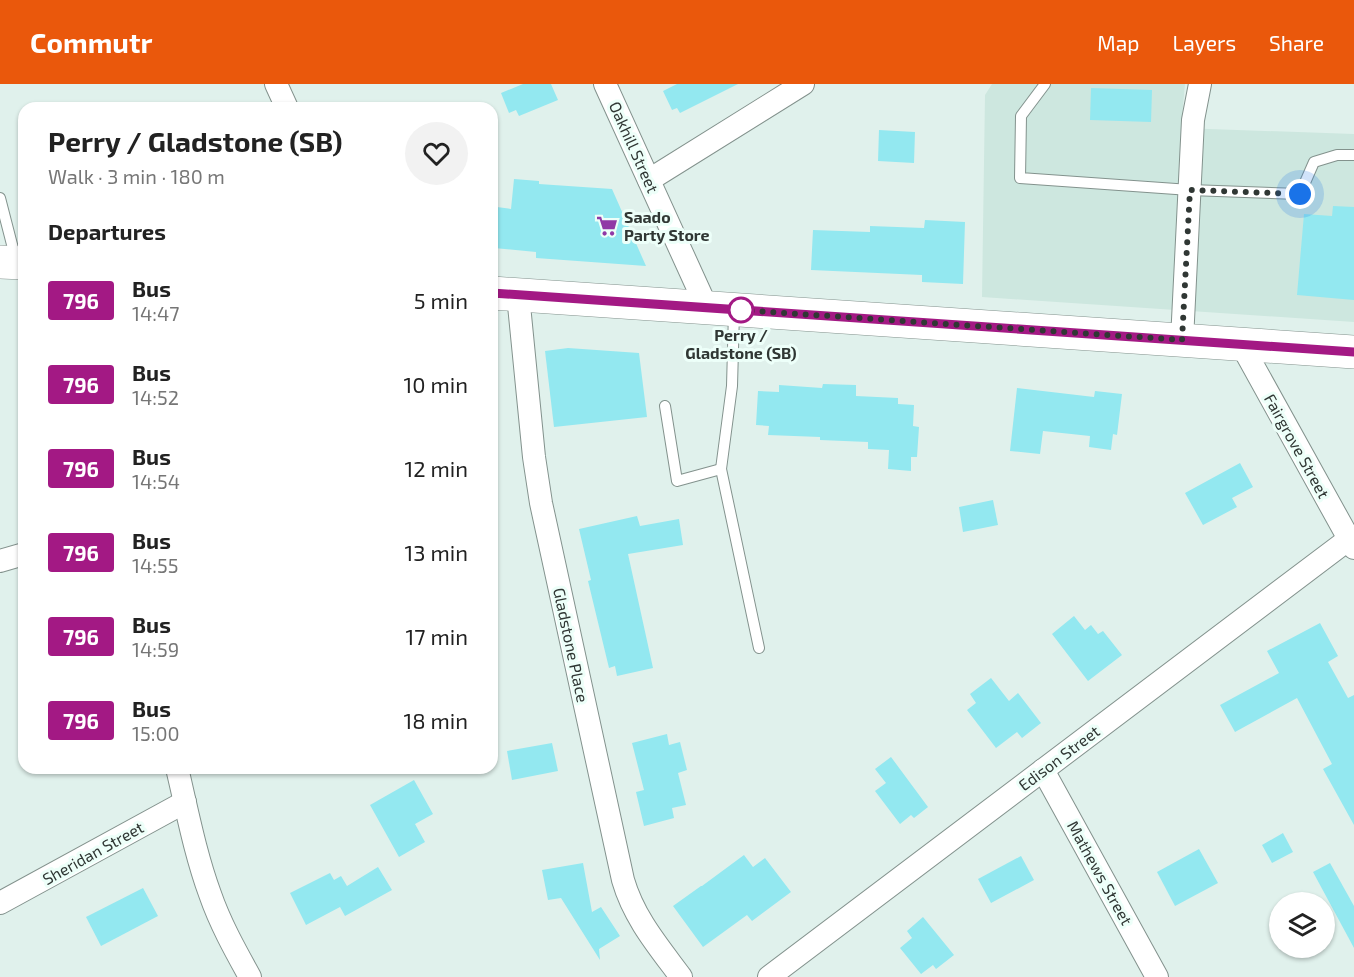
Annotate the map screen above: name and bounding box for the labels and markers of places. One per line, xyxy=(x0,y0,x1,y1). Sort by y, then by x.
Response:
place label: Saado Party Store xyxy=(624,207,710,245)
supermarket icon: Saado Party Store xyxy=(595,214,619,238)
marker: Perry / Gladstone (SB) xyxy=(728,297,754,323)
place label: Perry / Gladstone (SB) xyxy=(685,325,797,362)

